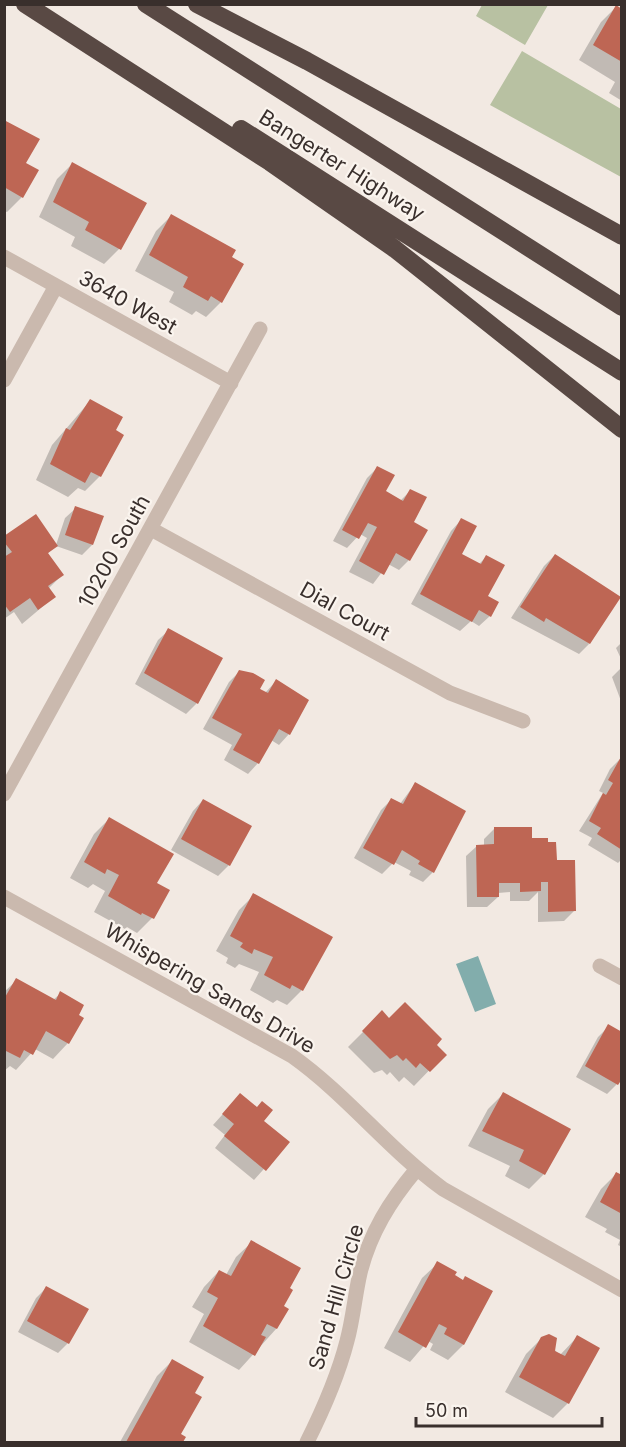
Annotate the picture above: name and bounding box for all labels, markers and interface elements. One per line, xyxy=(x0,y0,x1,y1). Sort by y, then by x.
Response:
street label: Bangerter Highway xyxy=(255,104,430,226)
street label: 3640 West xyxy=(74,265,182,339)
street label: 10200 South xyxy=(73,490,155,612)
street label: Dial Court xyxy=(296,576,394,646)
street label: Whispering Sands Drive xyxy=(100,918,320,1058)
street label: Sand Hill Circle xyxy=(303,1221,369,1373)
scale bar xyxy=(416,1390,602,1428)
text: 50 m xyxy=(425,1400,468,1421)

